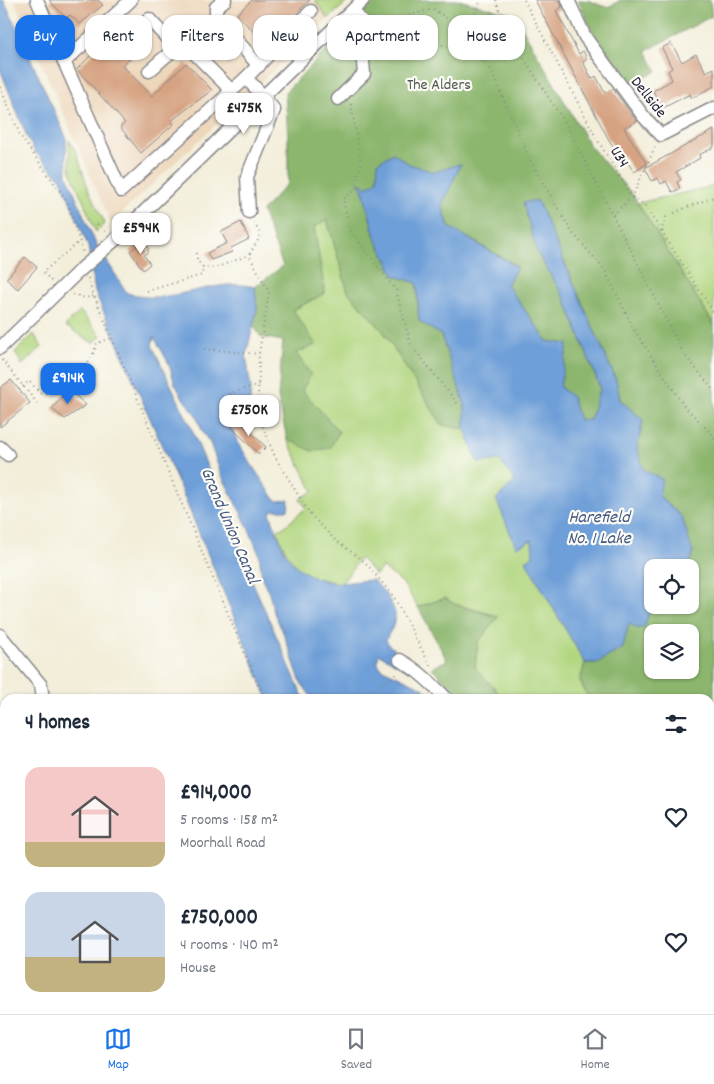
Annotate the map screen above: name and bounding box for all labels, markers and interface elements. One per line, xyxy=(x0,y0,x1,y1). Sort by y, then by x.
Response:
chip: Buy xyxy=(15,15,75,60)
chip: Rent xyxy=(85,15,152,60)
chip: Filters xyxy=(162,15,243,60)
chip: New xyxy=(253,15,317,60)
chip: Apartment xyxy=(327,15,438,60)
chip: House xyxy=(448,15,525,60)
street label: Dellside xyxy=(624,72,672,123)
park label: The Alders xyxy=(407,74,471,97)
pin: £475K xyxy=(209,92,279,135)
text: £475K xyxy=(226,97,262,120)
street label: U34 xyxy=(603,142,634,172)
pin: £594K xyxy=(106,212,176,255)
text: £594K xyxy=(123,217,159,240)
pin: £914K xyxy=(33,362,103,405)
text: £914K xyxy=(52,367,84,390)
pin: £750K xyxy=(214,394,284,437)
text: £750K xyxy=(230,399,268,422)
water label: Grand Union Canal xyxy=(193,464,265,590)
water label: Harefield No. 1 Lake xyxy=(567,506,632,552)
map controls xyxy=(644,559,699,679)
button: locate xyxy=(644,559,699,614)
button: layers xyxy=(644,624,699,679)
text: 4 homes xyxy=(25,709,90,739)
icon: filters xyxy=(662,710,690,738)
text: £914,000 xyxy=(180,779,252,809)
icon: home xyxy=(65,787,125,847)
icon: heart xyxy=(662,803,690,831)
text: 5 rooms · 158 m² xyxy=(180,809,278,832)
text: Moorhall Road xyxy=(180,832,266,855)
text: £750,000 xyxy=(180,904,258,934)
icon: home xyxy=(65,912,125,972)
icon: heart xyxy=(662,928,690,956)
text: 4 rooms · 140 m² xyxy=(180,934,279,957)
text: House xyxy=(180,957,216,980)
tab: Map xyxy=(104,1025,132,1075)
tab: Saved xyxy=(341,1025,372,1075)
tab: Home xyxy=(581,1025,610,1075)

